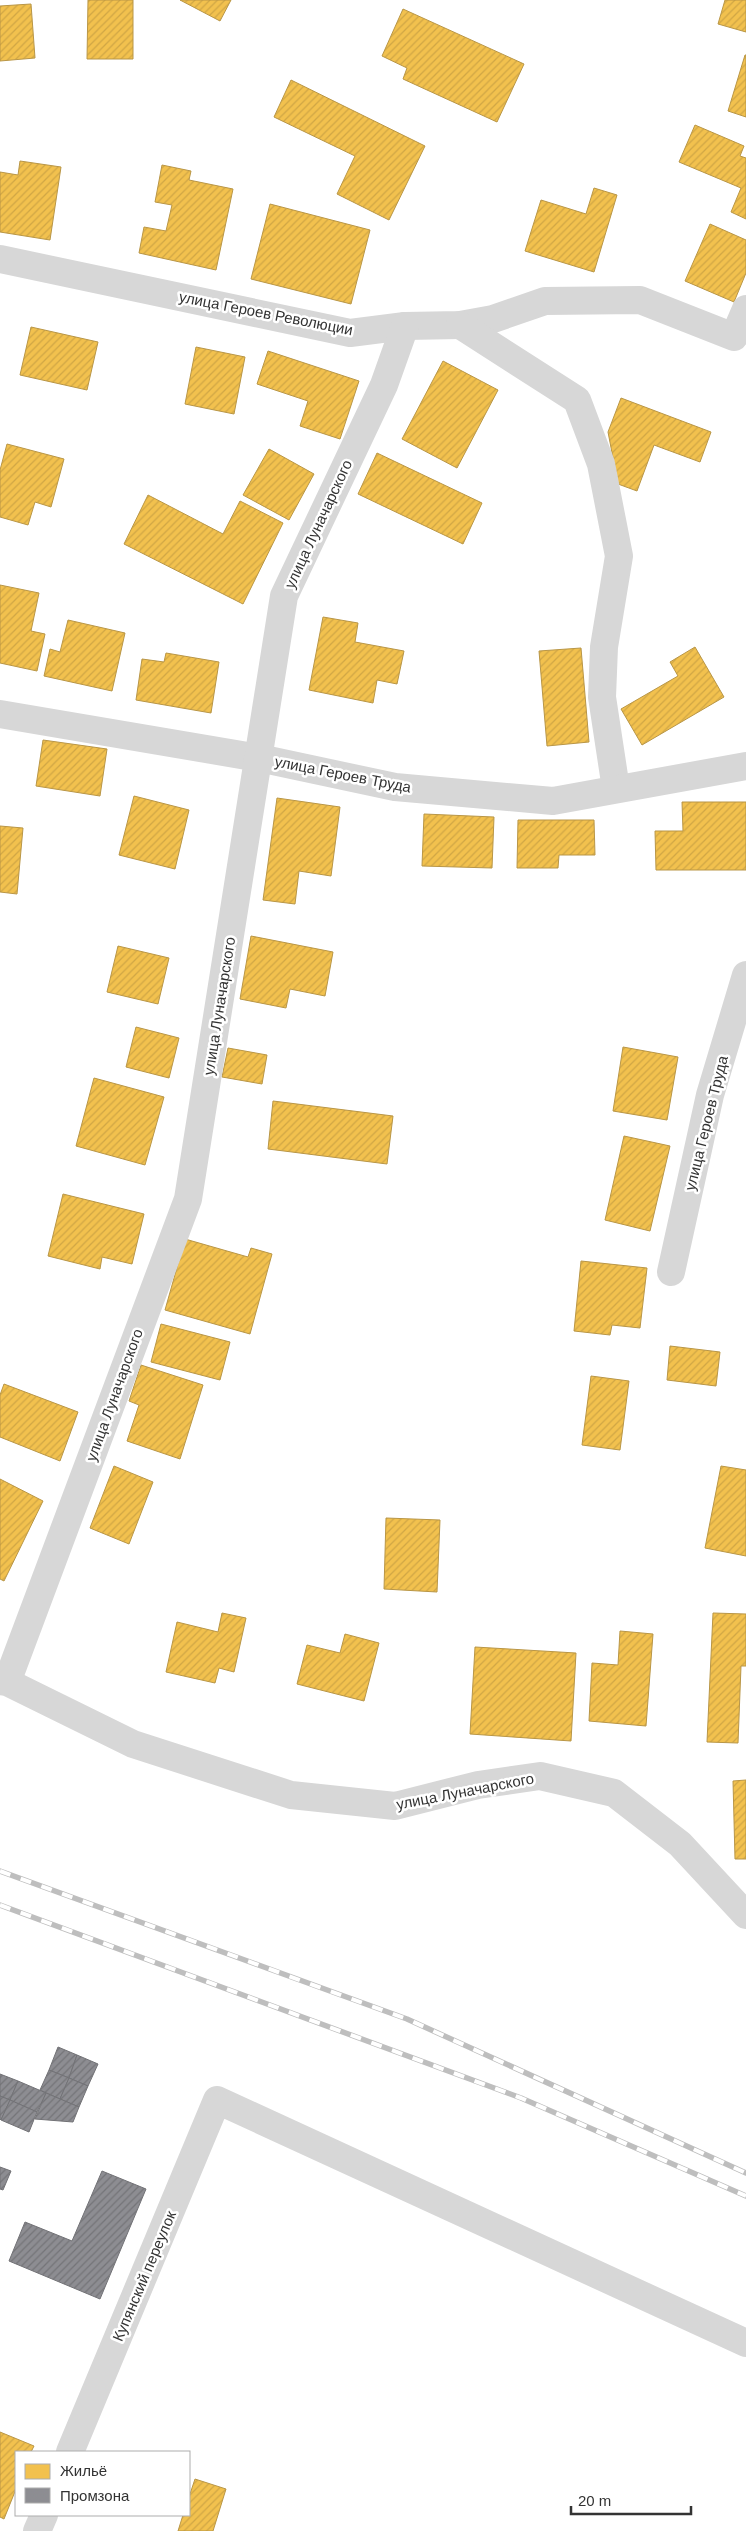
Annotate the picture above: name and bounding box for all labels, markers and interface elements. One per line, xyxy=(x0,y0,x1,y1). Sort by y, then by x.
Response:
street label: улица Героев Революции xyxy=(178,288,354,338)
street label: улица Луначарского xyxy=(281,457,355,591)
street label: улица Героев Труда xyxy=(273,752,413,796)
street label: улица Луначарского xyxy=(200,936,238,1076)
street label: улица Героев Труда xyxy=(681,1053,731,1192)
street label: улица Луначарского xyxy=(82,1326,146,1464)
street label: улица Луначарского xyxy=(395,1769,535,1813)
street label: Купянский переулок xyxy=(109,2208,179,2344)
legend xyxy=(15,2451,190,2516)
text: Жильё xyxy=(60,2462,107,2479)
scale bar xyxy=(571,2484,691,2516)
text: Промзона xyxy=(60,2487,130,2504)
text: 20 m xyxy=(578,2492,611,2509)

